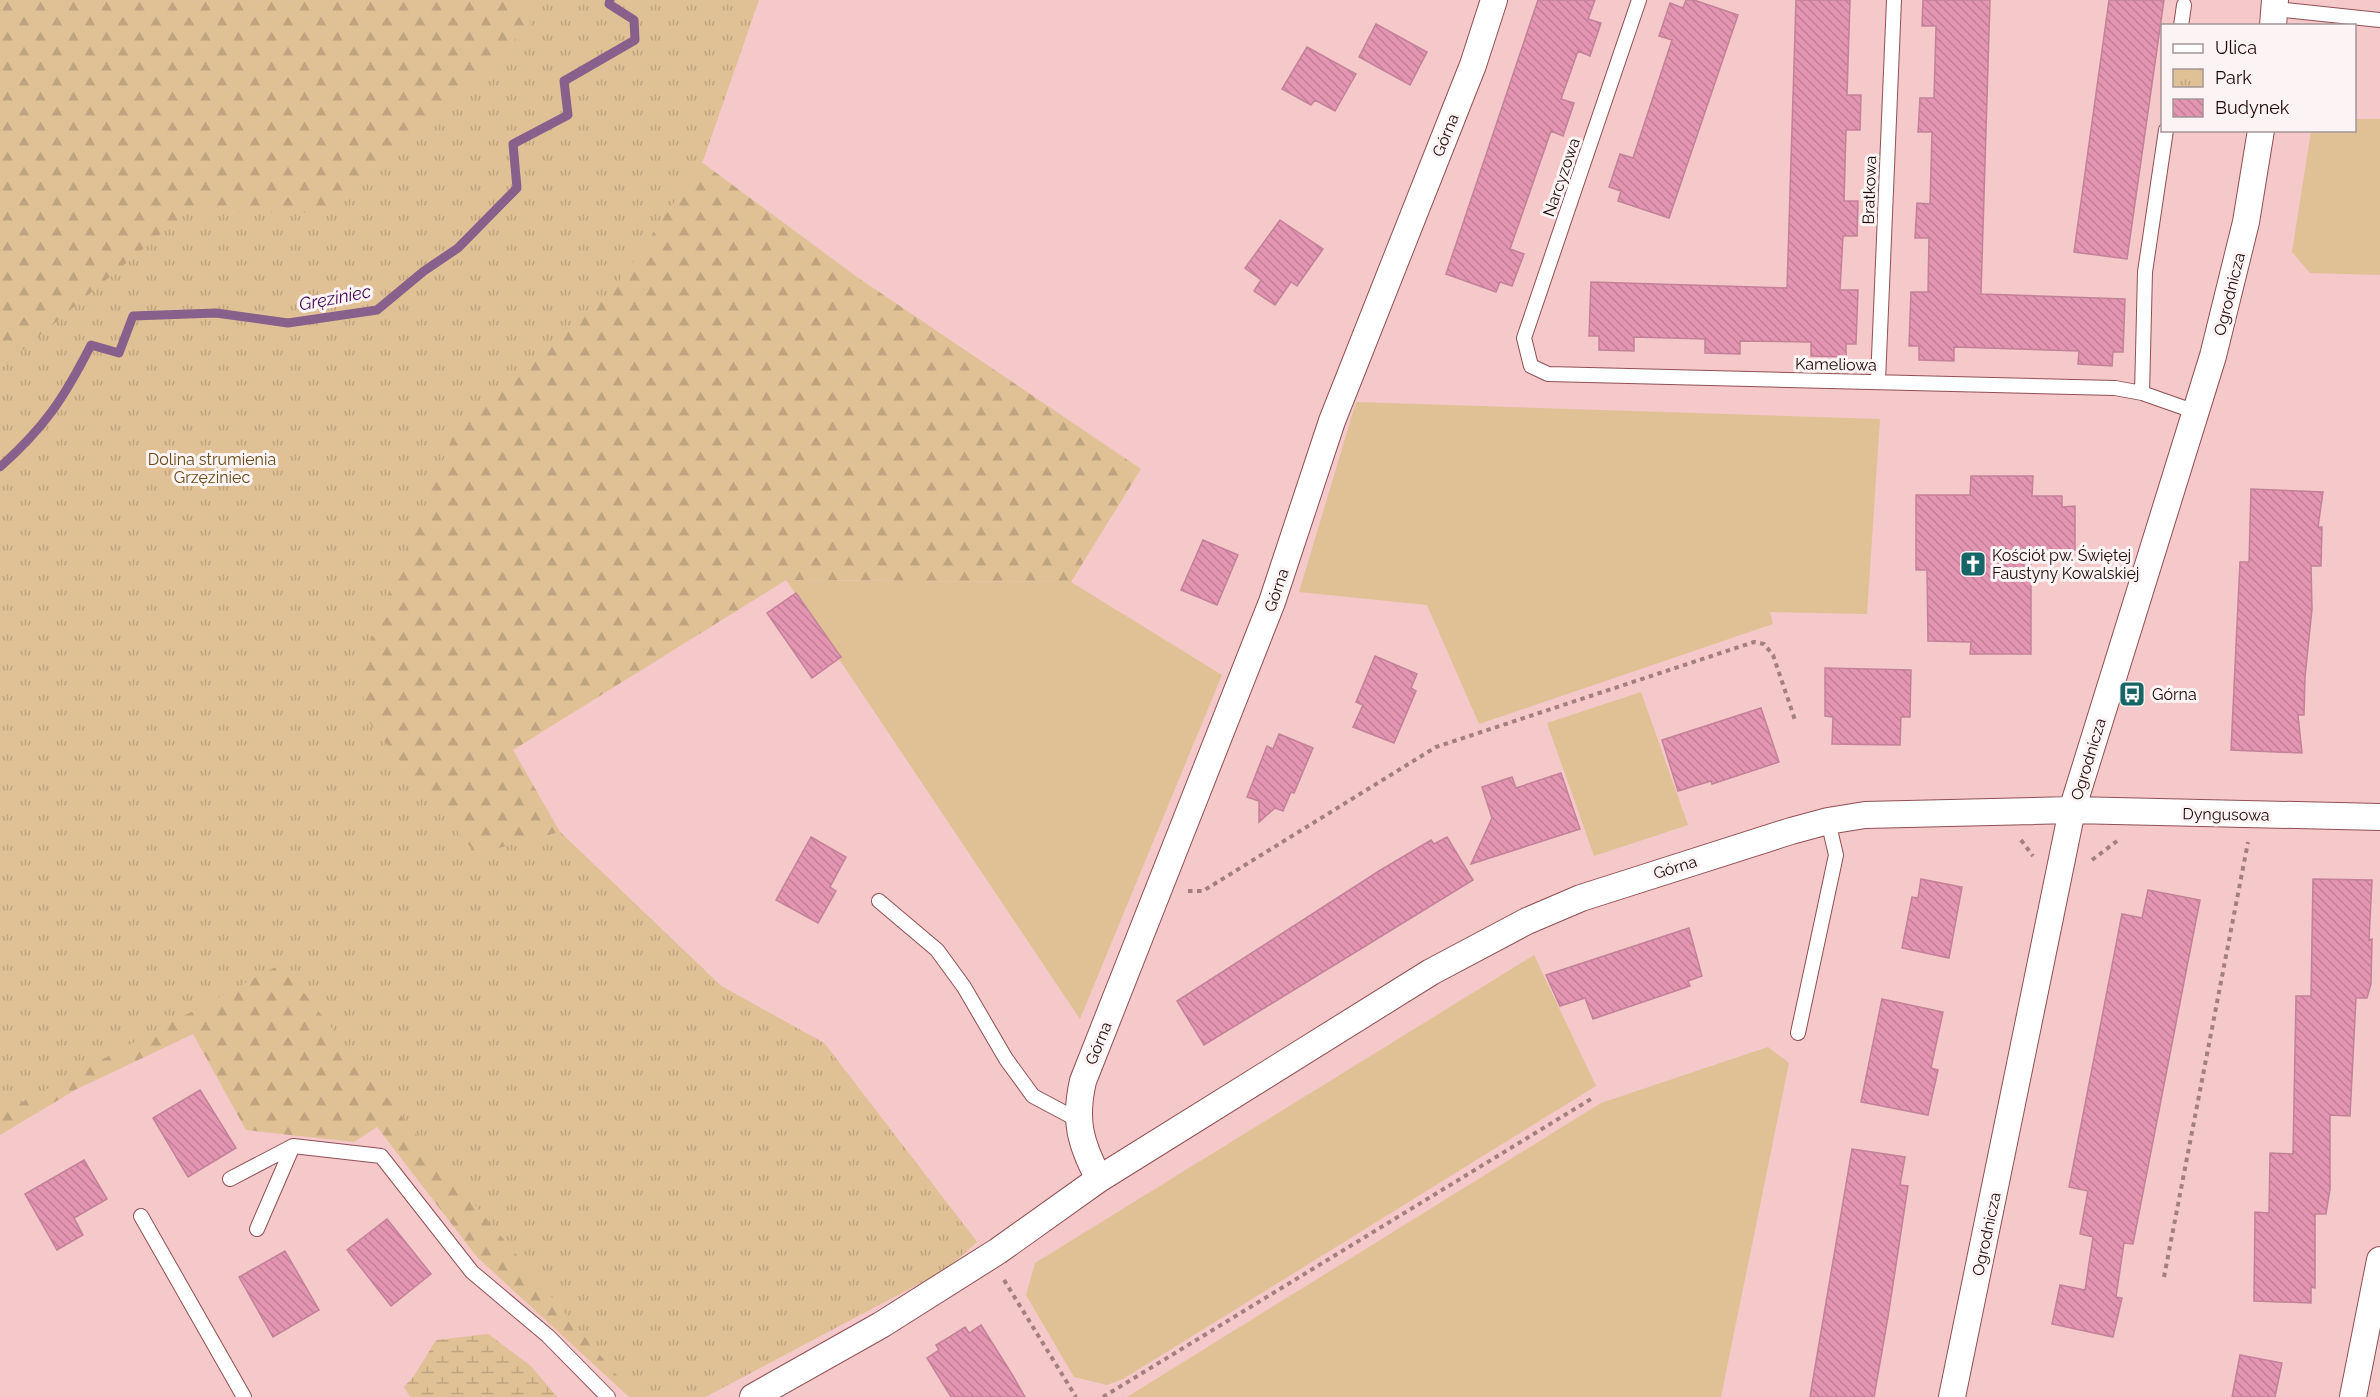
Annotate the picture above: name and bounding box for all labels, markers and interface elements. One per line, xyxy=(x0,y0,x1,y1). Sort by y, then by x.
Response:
legend xyxy=(2161,24,2356,132)
text: Ulica xyxy=(2215,37,2257,58)
text: Park xyxy=(2215,67,2252,88)
text: Budynek xyxy=(2215,97,2290,118)
street label: Górna xyxy=(1428,111,1463,159)
street label: Narcyzowa xyxy=(1539,135,1584,219)
street label: Bratkowa xyxy=(1859,155,1880,225)
street label: Ogrodnicza xyxy=(2210,251,2249,338)
water label: Gręziniec xyxy=(297,280,373,315)
street label: Kameliowa xyxy=(1795,354,1877,375)
park label: Dolina strumienia Grzęziniec xyxy=(148,450,276,487)
place label: Kościół pw. Świętej Faustyny Kowalskiej xyxy=(1992,545,2139,583)
church icon: Kościół pw. Świętej Faustyny Kowalskiej xyxy=(1958,549,1988,579)
street label: Górna xyxy=(1260,566,1293,614)
bus stop icon: Górna xyxy=(2117,679,2147,709)
place label: Górna xyxy=(2152,685,2197,704)
street label: Ogrodnicza xyxy=(2067,716,2110,803)
street label: Dyngusowa xyxy=(2182,804,2270,825)
street label: Górna xyxy=(1651,852,1699,883)
street label: Górna xyxy=(1081,1019,1116,1067)
street label: Ogrodnicza xyxy=(1968,1191,2005,1278)

